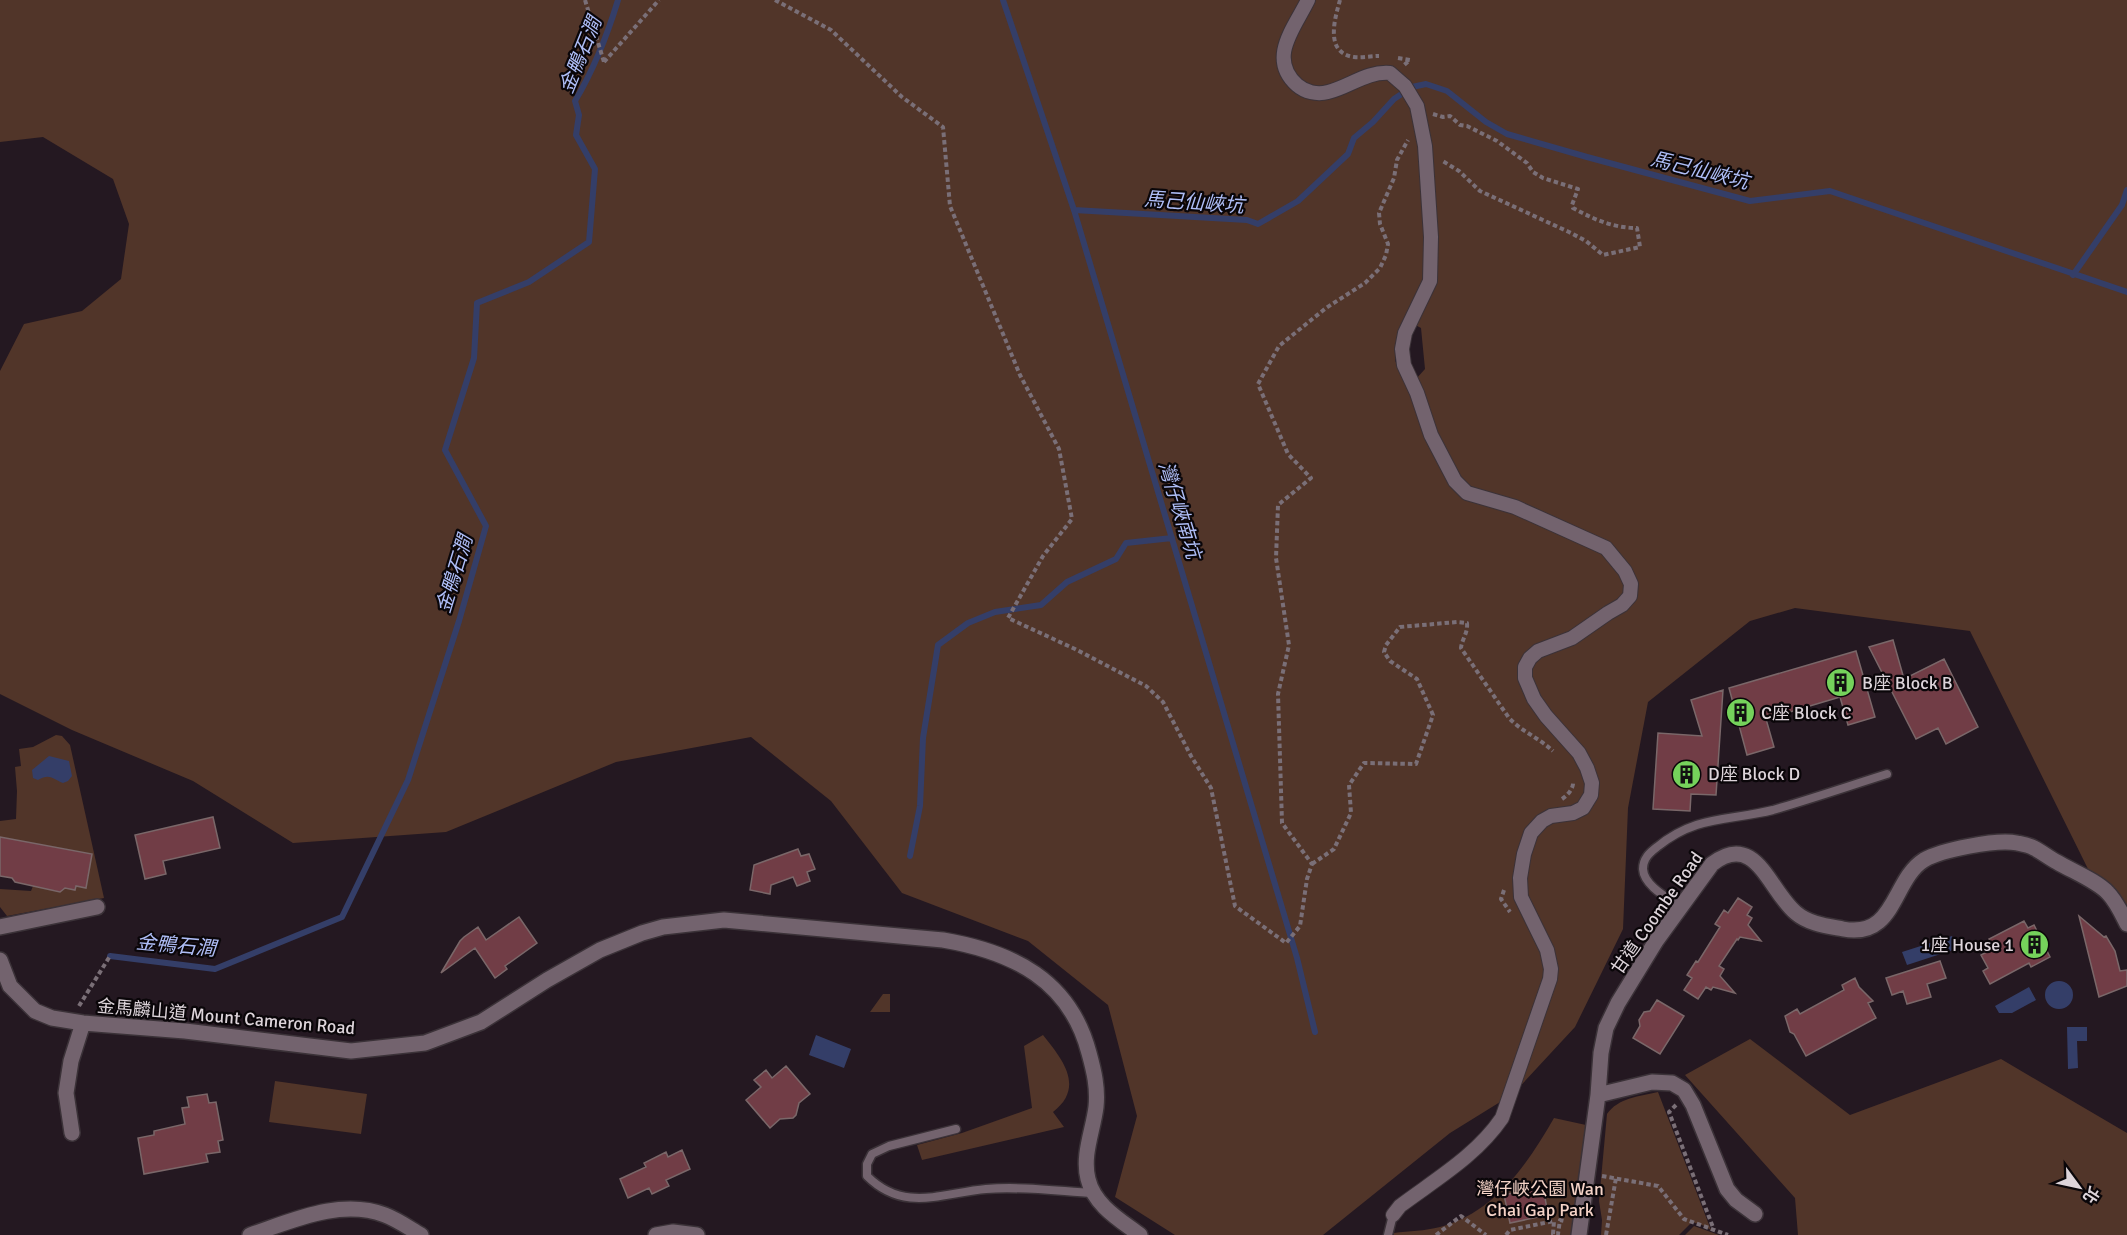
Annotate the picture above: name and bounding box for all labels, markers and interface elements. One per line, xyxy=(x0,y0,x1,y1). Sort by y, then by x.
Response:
water label: 金鴨石澗 xyxy=(554,11,608,97)
water label: 馬己仙峽坑 xyxy=(1648,146,1754,195)
water label: 馬己仙峽坑 xyxy=(1143,187,1248,219)
water label: 灣仔峽南坑 xyxy=(1153,459,1207,564)
water label: 金鴨石澗 xyxy=(431,529,479,616)
building icon: B座 Block B xyxy=(1825,667,1857,699)
place label: B座 Block B xyxy=(1862,672,1953,694)
building icon: C座 Block C xyxy=(1724,697,1756,729)
place label: C座 Block C xyxy=(1761,702,1852,724)
building icon: D座 Block D xyxy=(1671,758,1703,790)
place label: D座 Block D xyxy=(1708,763,1800,785)
street label: 甘道 Coombe Road xyxy=(1606,847,1708,979)
building icon: 1座 House 1 xyxy=(2019,929,2051,961)
water label: 金鴨石澗 xyxy=(135,930,220,962)
place label: 1座 House 1 xyxy=(1920,934,2014,956)
street label: 金馬麟山道 Mount Cameron Road xyxy=(96,995,356,1039)
north arrow xyxy=(2049,1157,2109,1217)
park label: 灣仔峽公園 Wan Chai Gap Park xyxy=(1476,1178,1604,1221)
text: 北 xyxy=(2078,1182,2103,1207)

